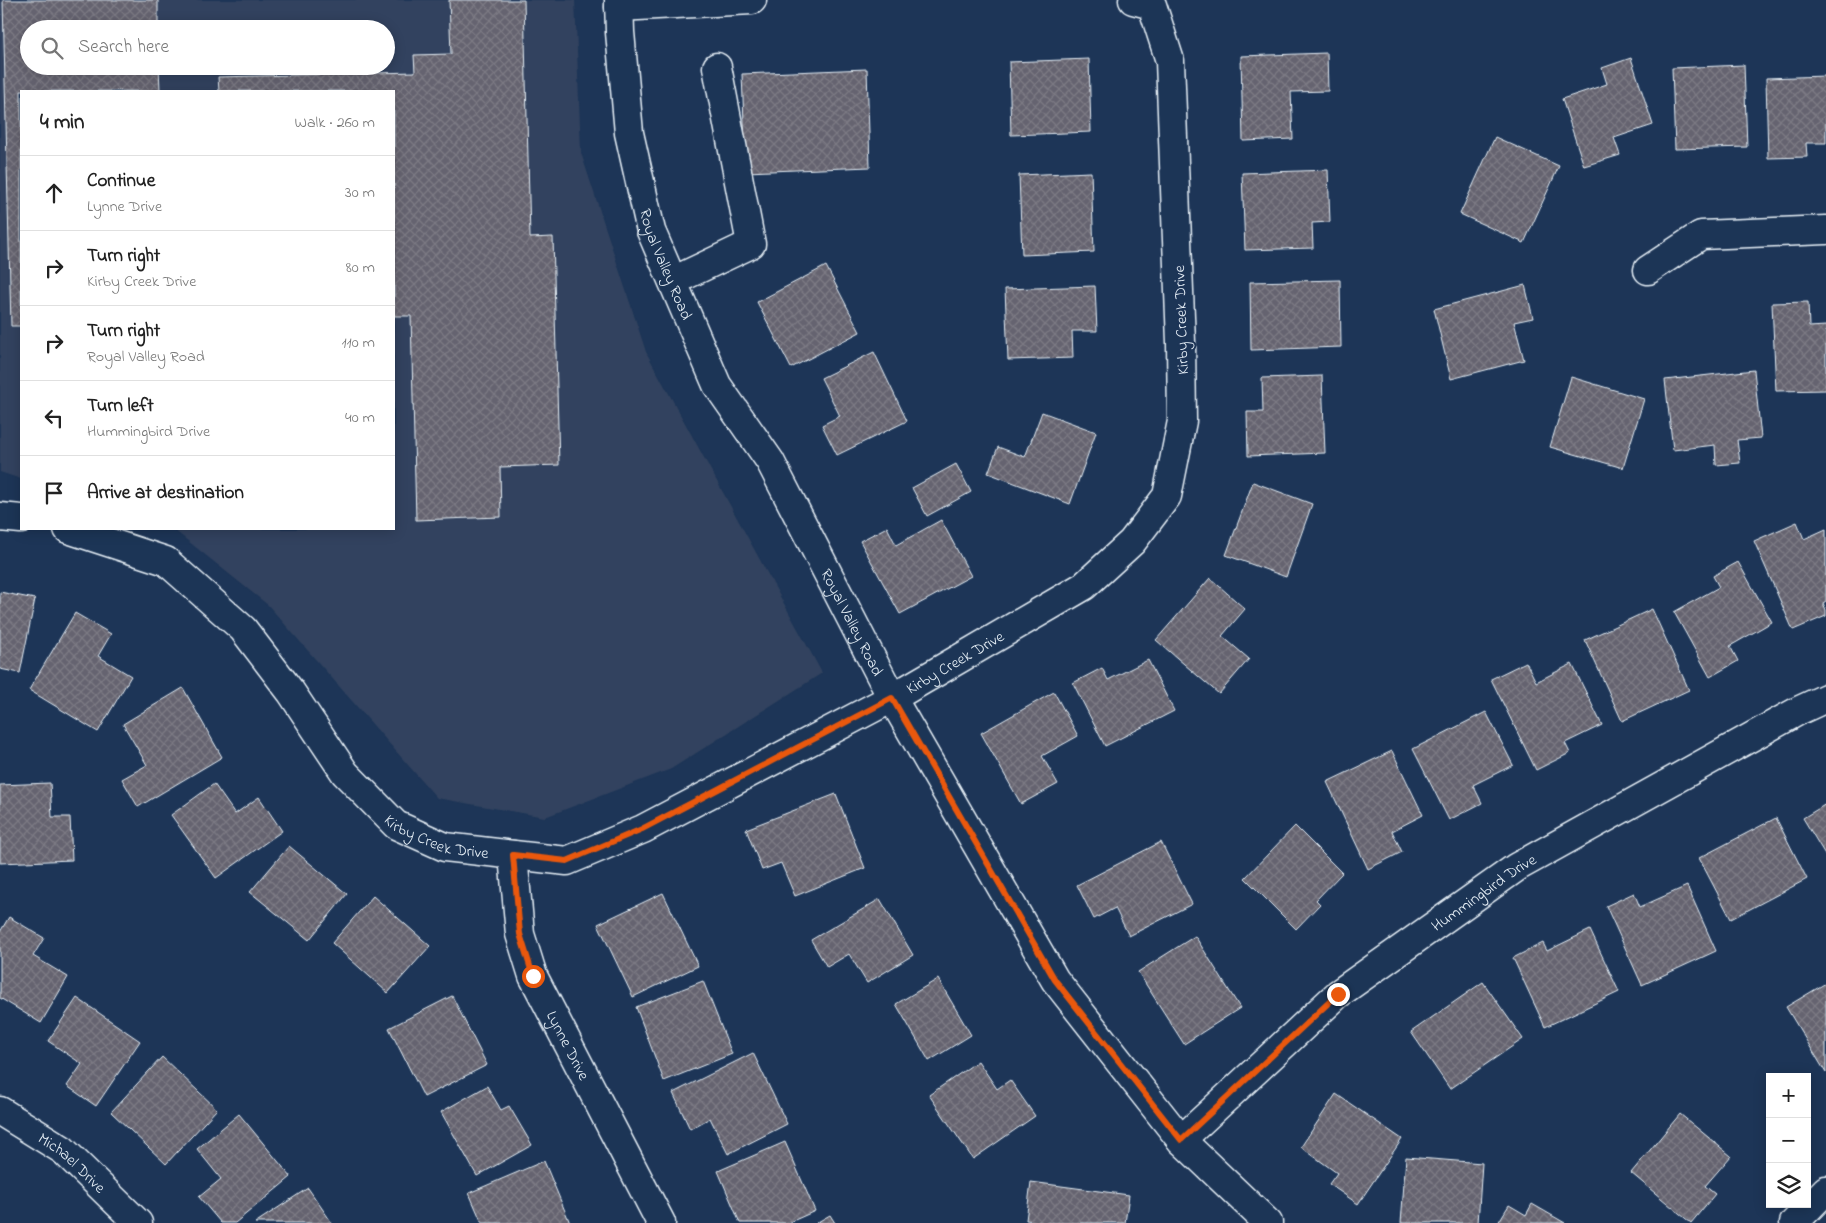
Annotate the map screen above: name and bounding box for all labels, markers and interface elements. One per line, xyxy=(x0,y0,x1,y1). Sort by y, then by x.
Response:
search box xyxy=(20,20,395,75)
icon: search xyxy=(38,34,66,62)
text: Search here xyxy=(78,34,169,61)
text: 4 min xyxy=(40,108,84,138)
text: Walk · 260 m xyxy=(295,111,375,135)
text: Continue xyxy=(87,168,155,195)
icon: ahead xyxy=(40,179,68,207)
text: 30 m xyxy=(345,181,375,205)
text: Lynne Drive xyxy=(87,195,162,219)
street label: Royal Valley Road xyxy=(632,207,698,324)
text: Turn right xyxy=(87,243,160,270)
icon: right xyxy=(40,254,68,282)
text: 80 m xyxy=(346,256,375,280)
street label: Kirby Creek Drive xyxy=(1168,264,1196,375)
text: Kirby Creek Drive xyxy=(87,270,196,294)
text: Turn right xyxy=(87,318,160,345)
icon: right xyxy=(40,329,68,357)
text: 110 m xyxy=(341,331,375,355)
text: Royal Valley Road xyxy=(87,345,205,369)
text: Turn left xyxy=(87,393,154,420)
icon: left xyxy=(40,404,68,432)
text: 40 m xyxy=(345,406,375,430)
text: Hummingbird Drive xyxy=(87,420,210,444)
icon: arrive xyxy=(40,479,68,507)
text: Arrive at destination xyxy=(87,480,244,507)
street label: Royal Valley Road xyxy=(813,565,889,681)
street label: Kirby Creek Drive xyxy=(902,625,1010,701)
street label: Kirby Creek Drive xyxy=(378,809,491,866)
street label: Hummingbird Drive xyxy=(1427,848,1542,938)
route start xyxy=(522,965,545,988)
route end xyxy=(1327,983,1350,1006)
street label: Lynne Drive xyxy=(539,1007,595,1086)
map controls xyxy=(1766,1073,1811,1208)
button: + xyxy=(1766,1073,1811,1118)
button: − xyxy=(1766,1118,1811,1163)
street label: Michael Drive xyxy=(33,1127,111,1200)
button: layers xyxy=(1766,1163,1811,1208)

